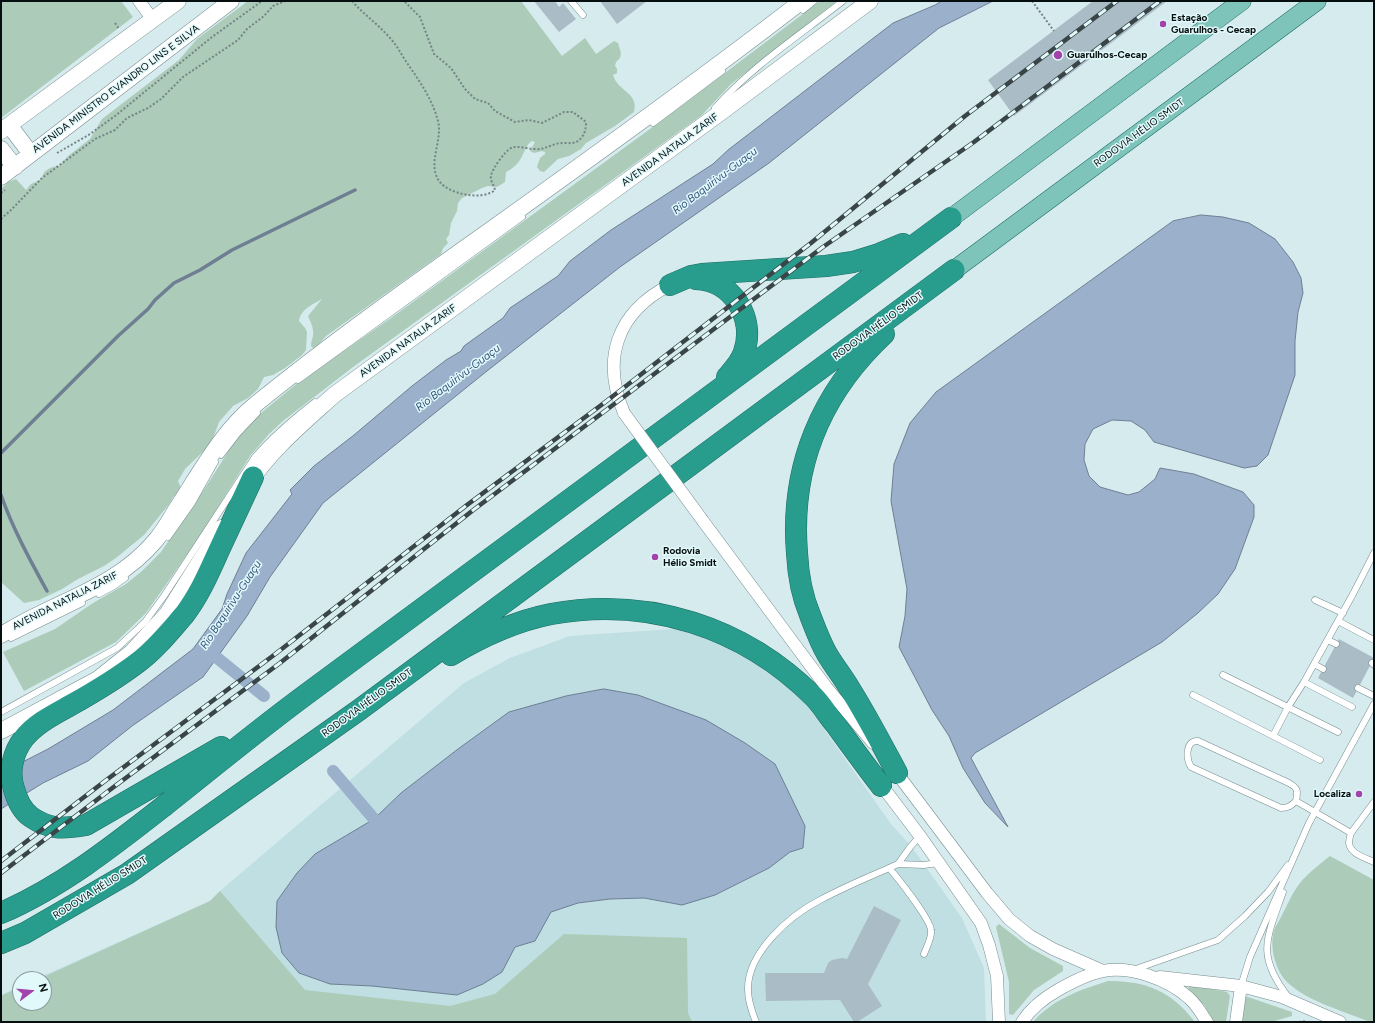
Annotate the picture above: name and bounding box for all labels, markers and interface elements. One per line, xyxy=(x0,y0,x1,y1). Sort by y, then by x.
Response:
place label: Estação Guarulhos - Cecap xyxy=(1171,12,1256,36)
marker: Estação Guarulhos - Cecap xyxy=(1158,19,1168,29)
street label: AVENIDA MINISTRO EVANDRO LINS E SILVA xyxy=(30,22,202,156)
marker: Guarulhos-Cecap xyxy=(1052,49,1064,61)
place label: Guarulhos-Cecap xyxy=(1067,49,1147,61)
street label: RODOVIA HÉLIO SMIDT xyxy=(1092,96,1186,170)
street label: AVENIDA NATALIA ZARIF xyxy=(619,111,721,189)
water label: Rio Baquirivu-Guaçu xyxy=(670,145,760,217)
street label: RODOVIA HÉLIO SMIDT xyxy=(831,289,925,363)
street label: AVENIDA NATALIA ZARIF xyxy=(357,302,459,380)
water label: Rio Baquirivu-Guaçu xyxy=(413,342,503,414)
place label: Rodovia Hélio Smidt xyxy=(663,545,717,568)
marker: Rodovia Hélio Smidt xyxy=(650,552,660,562)
water label: Rio Baquirivu-Guaçu xyxy=(197,558,265,652)
street label: AVENIDA NATALIA ZARIF xyxy=(10,569,120,633)
street label: RODOVIA HÉLIO SMIDT xyxy=(320,666,414,740)
place label: Localiza xyxy=(1314,788,1351,800)
marker: Localiza xyxy=(1354,789,1364,799)
street label: RODOVIA HÉLIO SMIDT xyxy=(51,854,149,922)
north arrow xyxy=(12,971,52,1011)
text: N xyxy=(36,982,50,994)

